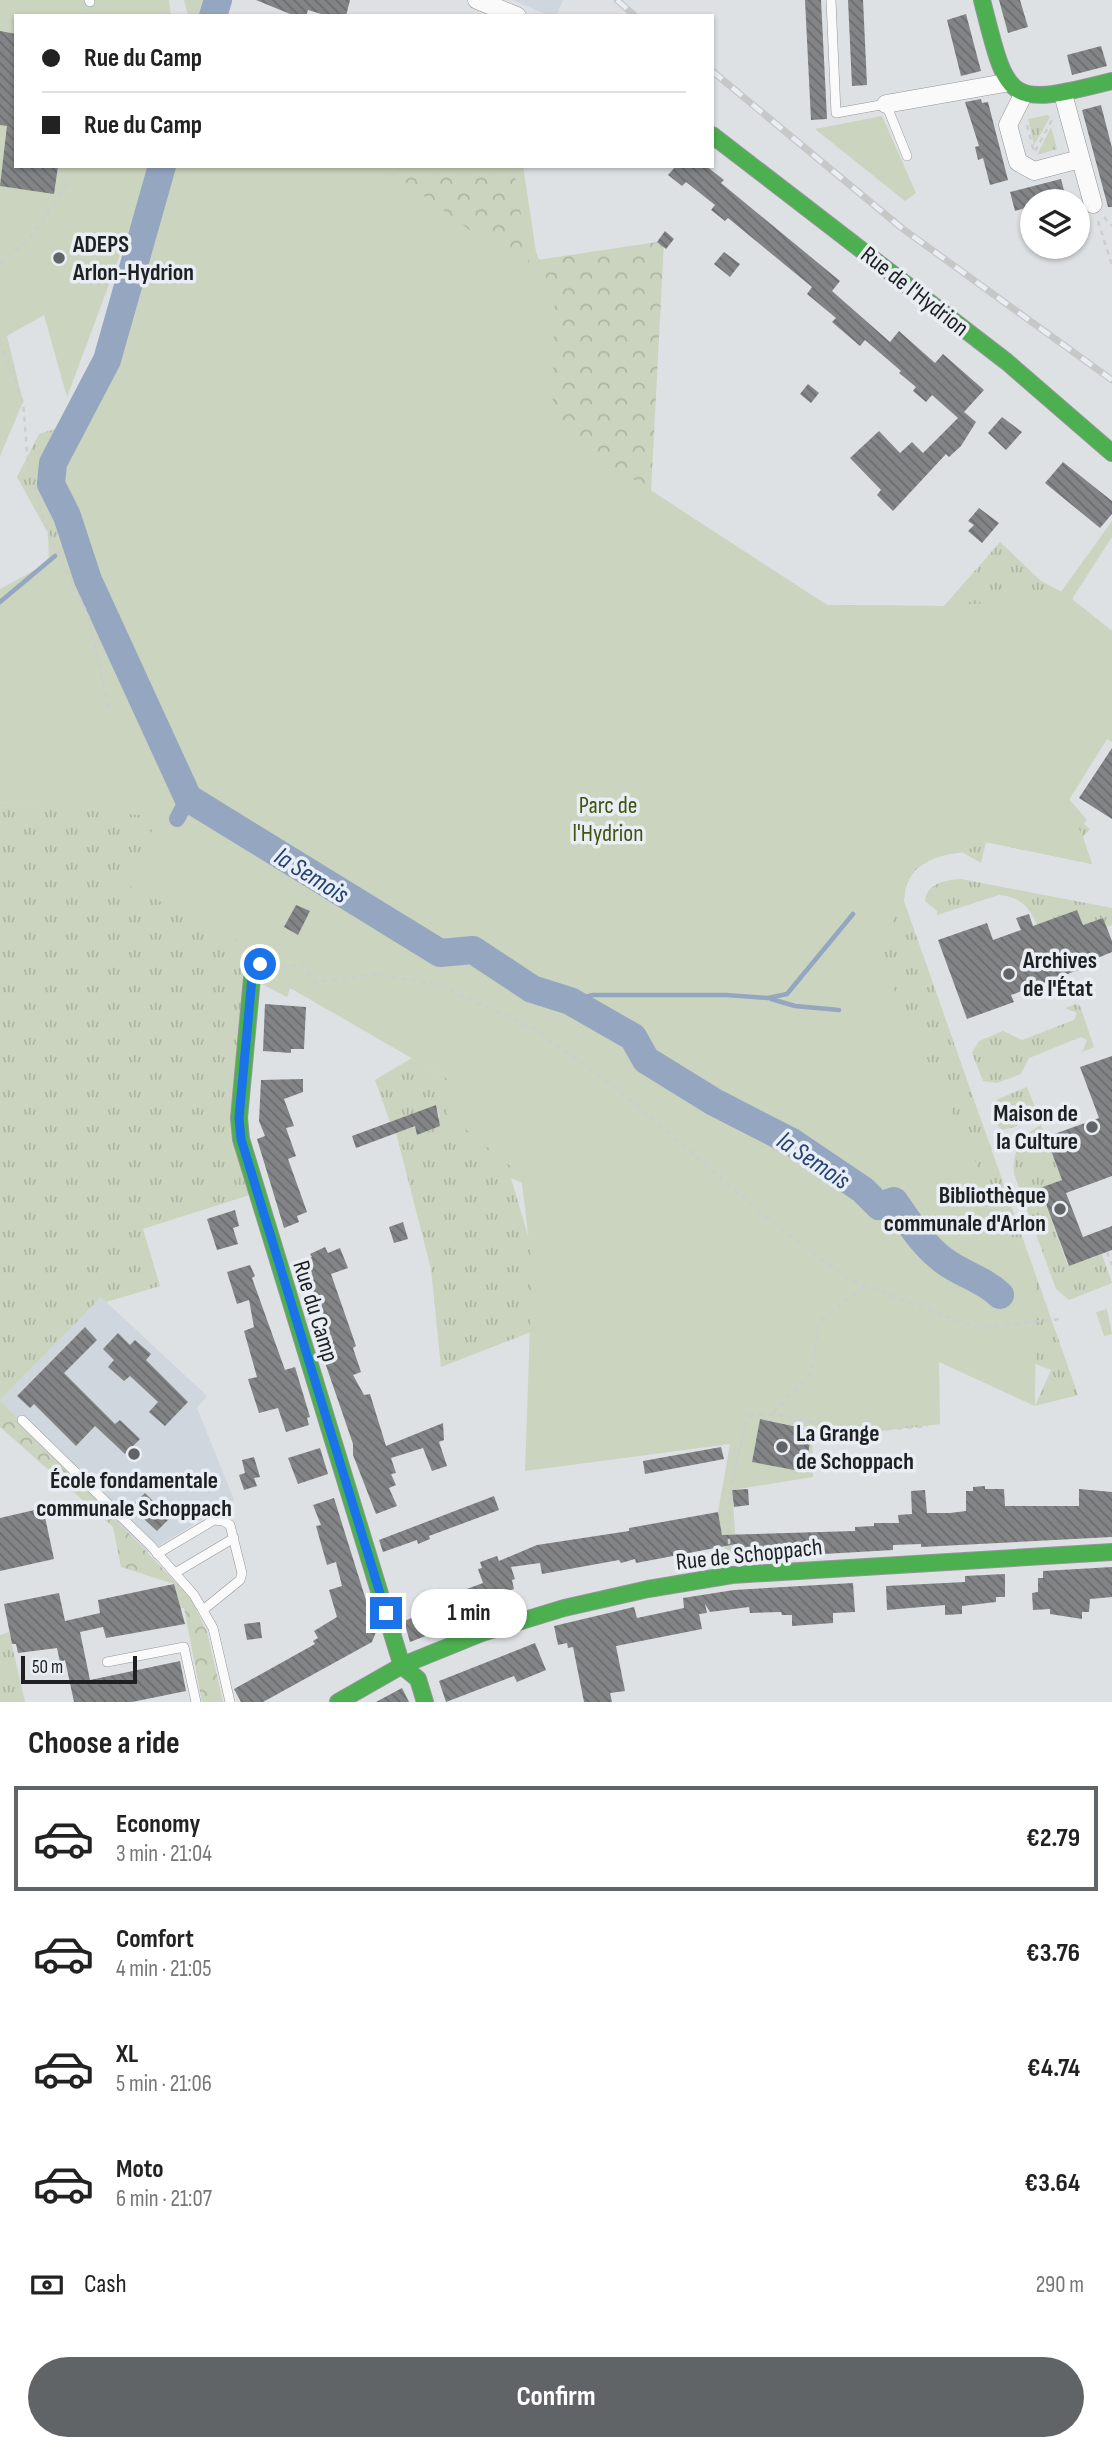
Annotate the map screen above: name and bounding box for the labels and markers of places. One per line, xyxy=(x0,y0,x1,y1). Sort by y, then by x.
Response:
place label: ADEPS Arlon-Hydrion xyxy=(72,230,194,287)
marker: ADEPS Arlon-Hydrion xyxy=(51,250,67,266)
place label: Archives de l'État xyxy=(1022,946,1097,1003)
marker: Archives de l'État xyxy=(1001,966,1017,982)
place label: Maison de la Culture xyxy=(993,1099,1078,1156)
marker: Maison de la Culture xyxy=(1084,1119,1100,1135)
place label: Bibliothèque communale d'Arlon xyxy=(884,1181,1046,1238)
marker: Bibliothèque communale d'Arlon xyxy=(1052,1201,1068,1217)
place label: La Grange de Schoppach xyxy=(796,1419,914,1476)
marker: La Grange de Schoppach xyxy=(774,1439,790,1455)
marker: École fondamentale communale Schoppach xyxy=(126,1446,142,1462)
place label: École fondamentale communale Schoppach xyxy=(36,1466,232,1523)

